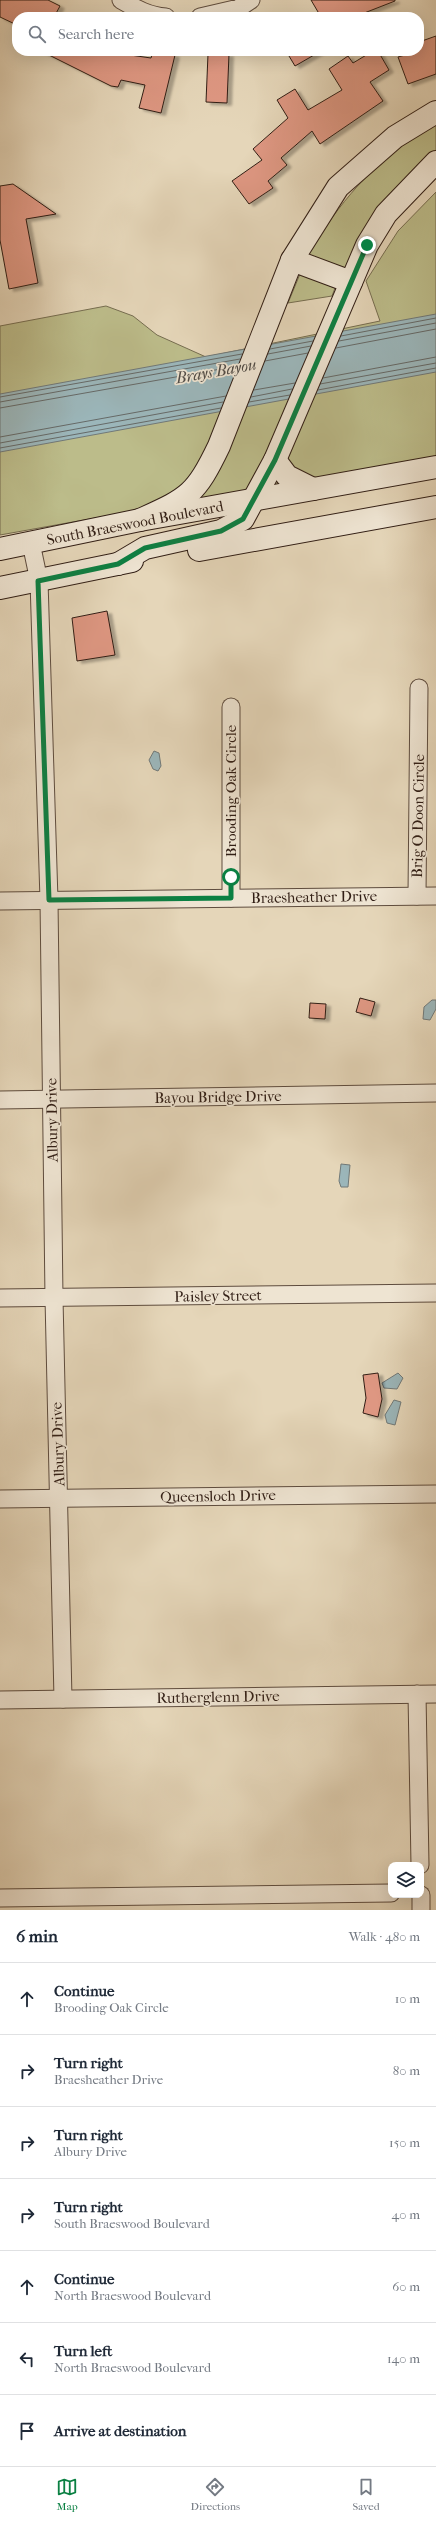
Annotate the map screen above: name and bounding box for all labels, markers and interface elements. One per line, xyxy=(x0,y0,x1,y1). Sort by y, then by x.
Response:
search box xyxy=(12,12,424,56)
icon: search xyxy=(26,23,48,45)
text: Search here xyxy=(58,25,134,43)
route end xyxy=(358,236,376,254)
water label: Brays Bayou xyxy=(173,355,258,388)
street label: South Braeswood Boulevard xyxy=(45,497,226,549)
street label: Brooding Oak Circle xyxy=(222,724,240,857)
street label: Brig O Doon Circle xyxy=(408,753,428,878)
route start xyxy=(222,868,240,886)
street label: Braesheather Drive xyxy=(251,887,378,907)
street label: Albury Drive xyxy=(42,1077,62,1163)
street label: Bayou Bridge Drive xyxy=(154,1087,282,1107)
street label: Paisley Street xyxy=(174,1286,263,1306)
street label: Albury Drive xyxy=(48,1401,68,1487)
street label: Queensloch Drive xyxy=(160,1486,276,1506)
street label: Rutherglenn Drive xyxy=(156,1687,280,1707)
map controls xyxy=(388,1862,424,1898)
button: layers xyxy=(388,1862,424,1898)
text: 6 min xyxy=(16,1926,58,1946)
text: Walk · 480 m xyxy=(349,1929,420,1944)
text: Continue xyxy=(54,1982,114,2000)
icon: ahead xyxy=(16,1988,38,2010)
text: 10 m xyxy=(395,1991,420,2006)
text: Brooding Oak Circle xyxy=(54,2000,169,2015)
text: Turn right xyxy=(54,2054,123,2072)
icon: right xyxy=(16,2060,38,2082)
text: 80 m xyxy=(393,2063,420,2078)
text: Braesheather Drive xyxy=(54,2072,163,2087)
text: Turn right xyxy=(54,2126,123,2144)
icon: right xyxy=(16,2132,38,2154)
text: 150 m xyxy=(389,2135,420,2150)
text: Albury Drive xyxy=(54,2144,127,2159)
text: Turn right xyxy=(54,2198,123,2216)
icon: right xyxy=(16,2204,38,2226)
text: 40 m xyxy=(392,2207,420,2222)
text: South Braeswood Boulevard xyxy=(54,2216,210,2231)
text: Continue xyxy=(54,2270,114,2288)
icon: ahead xyxy=(16,2276,38,2298)
text: 60 m xyxy=(392,2279,420,2294)
text: North Braeswood Boulevard xyxy=(54,2288,211,2303)
text: Turn left xyxy=(54,2342,112,2360)
icon: left xyxy=(16,2348,38,2370)
text: 140 m xyxy=(387,2351,420,2366)
text: North Braeswood Boulevard xyxy=(54,2360,211,2375)
icon: arrive xyxy=(16,2420,38,2442)
text: Arrive at destination xyxy=(54,2422,186,2440)
tab: Map xyxy=(56,2476,78,2513)
tab: Directions xyxy=(191,2476,240,2513)
tab: Saved xyxy=(352,2476,380,2513)

